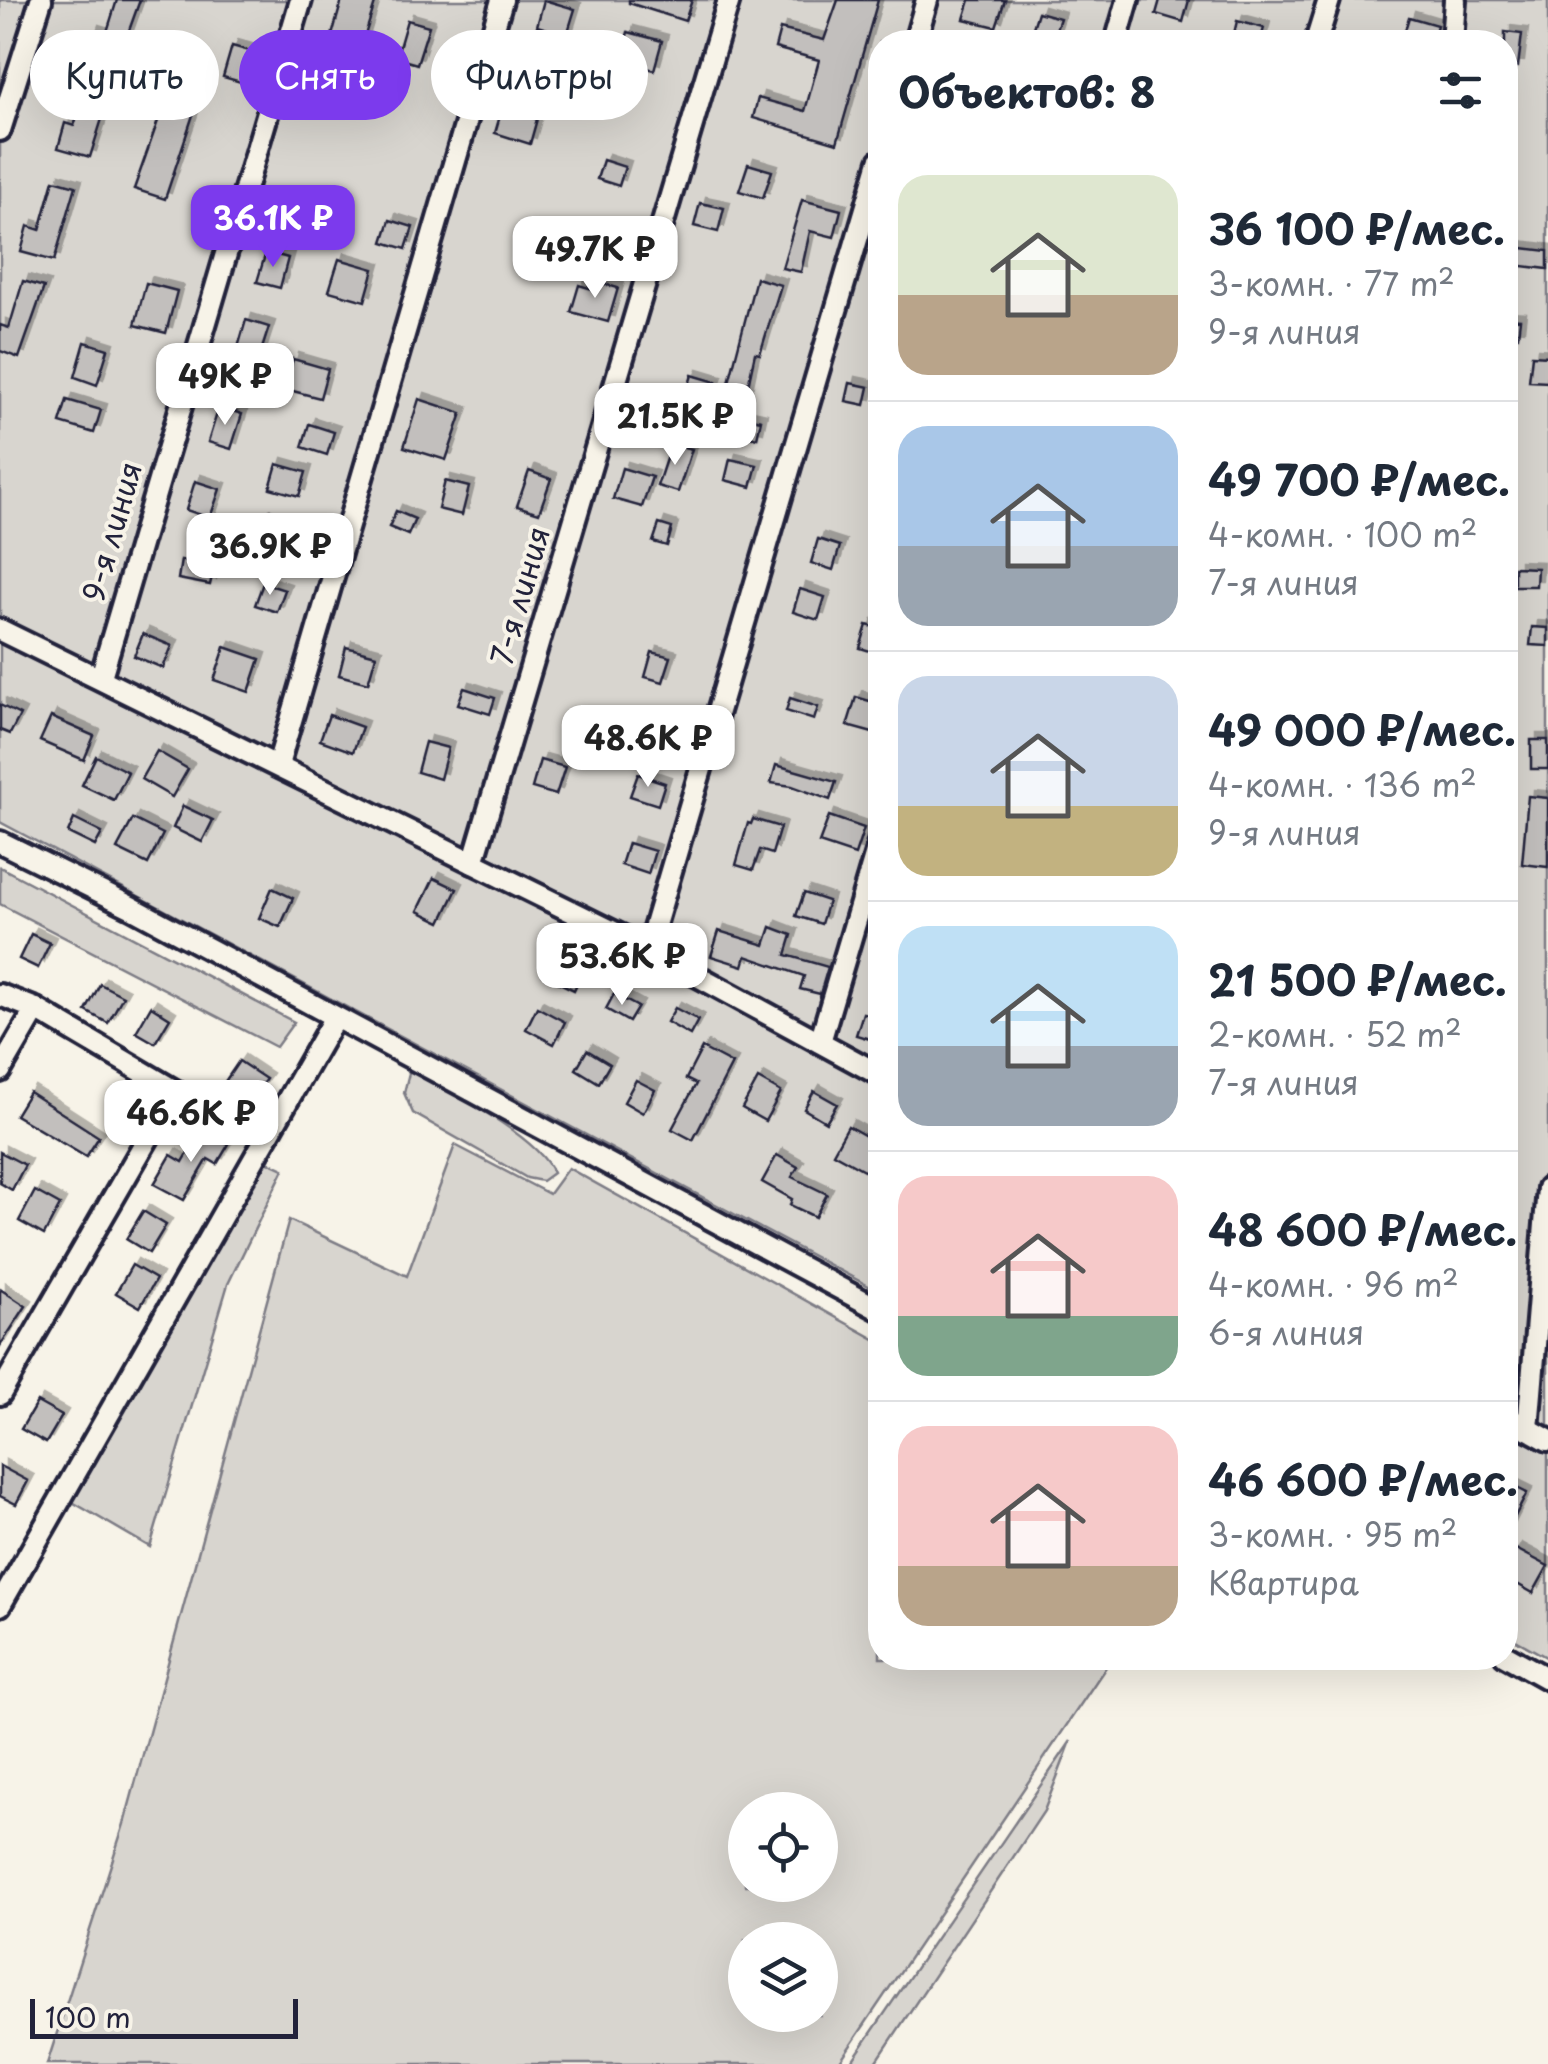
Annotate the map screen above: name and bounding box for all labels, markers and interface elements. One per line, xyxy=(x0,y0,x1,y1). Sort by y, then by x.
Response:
chip: Купить xyxy=(30,30,219,120)
chip: Снять xyxy=(239,30,411,120)
chip: Фильтры xyxy=(431,30,648,120)
text: Объектов: 8 xyxy=(898,59,1156,122)
icon: filters xyxy=(1433,63,1488,118)
pin: 36.1K ₽ xyxy=(181,185,365,270)
text: 36.1K ₽ xyxy=(213,193,333,241)
text: 36 100 ₽/мес. xyxy=(1208,196,1505,259)
icon: home xyxy=(978,215,1098,335)
pin: 49.7K ₽ xyxy=(503,216,687,301)
text: 49.7K ₽ xyxy=(535,224,655,272)
text: 3-комн. · 77 m² xyxy=(1208,259,1455,307)
text: 9-я линия xyxy=(1208,307,1361,355)
pin: 49K ₽ xyxy=(155,343,295,428)
text: 49K ₽ xyxy=(178,351,272,399)
pin: 21.5K ₽ xyxy=(583,383,767,468)
text: 21.5K ₽ xyxy=(616,391,734,439)
text: 49 700 ₽/мес. xyxy=(1208,447,1510,510)
street label: 9-я линия xyxy=(69,456,152,606)
icon: home xyxy=(978,466,1098,586)
text: 4-комн. · 100 m² xyxy=(1208,510,1477,558)
pin: 36.9K ₽ xyxy=(178,513,362,598)
text: 36.9K ₽ xyxy=(208,521,332,569)
street label: 7-я линия xyxy=(477,521,560,670)
text: 7-я линия xyxy=(1208,558,1359,606)
text: 49 000 ₽/мес. xyxy=(1208,697,1516,760)
pin: 48.6K ₽ xyxy=(556,705,740,790)
text: 48.6K ₽ xyxy=(584,713,712,761)
icon: home xyxy=(978,716,1098,836)
text: 4-комн. · 136 m² xyxy=(1208,760,1477,808)
text: 9-я линия xyxy=(1208,808,1361,856)
pin: 53.6K ₽ xyxy=(530,923,714,1008)
text: 53.6K ₽ xyxy=(558,931,686,979)
text: 21 500 ₽/мес. xyxy=(1208,947,1507,1010)
icon: home xyxy=(978,966,1098,1086)
text: 2-комн. · 52 m² xyxy=(1208,1010,1462,1058)
text: 7-я линия xyxy=(1208,1058,1359,1106)
pin: 46.6K ₽ xyxy=(99,1080,283,1165)
text: 46.6K ₽ xyxy=(126,1088,256,1136)
text: 48 600 ₽/мес. xyxy=(1208,1197,1517,1260)
icon: home xyxy=(978,1216,1098,1336)
text: 4-комн. · 96 m² xyxy=(1208,1260,1459,1308)
text: 6-я линия xyxy=(1208,1308,1364,1356)
text: 46 600 ₽/мес. xyxy=(1208,1447,1518,1510)
icon: home xyxy=(978,1466,1098,1586)
text: 3-комн. · 95 m² xyxy=(1208,1510,1458,1558)
text: Квартира xyxy=(1208,1558,1359,1606)
map controls xyxy=(728,1792,838,2032)
button: locate xyxy=(728,1792,838,1902)
button: layers xyxy=(728,1922,838,2032)
scale bar xyxy=(30,1994,298,2038)
text: 100 m xyxy=(45,1995,131,2038)

